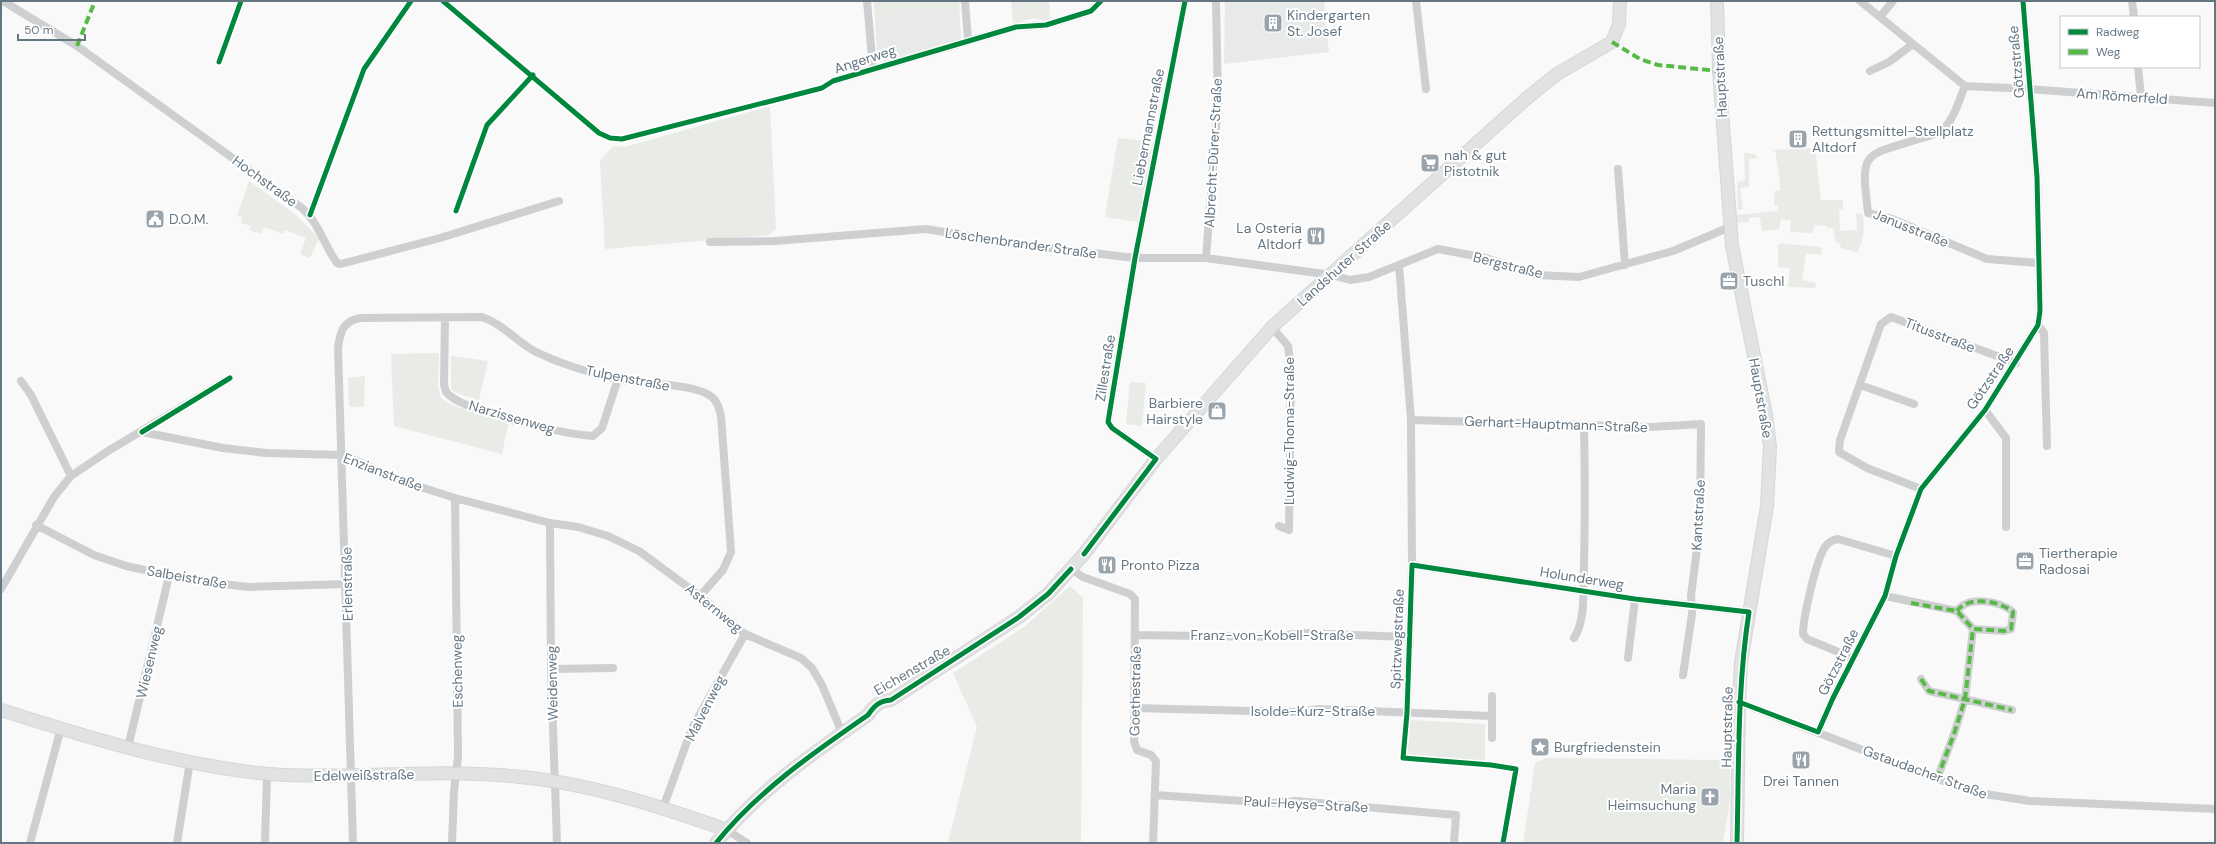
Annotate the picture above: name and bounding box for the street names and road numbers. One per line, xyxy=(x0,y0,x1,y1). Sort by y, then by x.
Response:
street label: Götzstraße xyxy=(2004,25,2028,99)
street label: Hauptstraße xyxy=(1709,36,1731,118)
street label: Angerweg xyxy=(832,40,898,77)
street label: Liebermannstraße xyxy=(1128,67,1168,187)
street label: Albrecht-Dürer-Straße xyxy=(1200,78,1226,228)
street label: Am Römerfeld xyxy=(2076,84,2168,108)
street label: Hochstraße xyxy=(229,151,301,211)
street label: Janusstraße xyxy=(1871,205,1951,251)
street label: Landshuter Straße xyxy=(1293,216,1395,310)
street label: Löschenbrander Straße xyxy=(944,223,1098,263)
street label: Bergstraße xyxy=(1471,248,1545,282)
street label: Titusstraße xyxy=(1902,313,1978,357)
street label: Zillestraße xyxy=(1091,333,1119,403)
street label: Götzstraße xyxy=(1962,343,2018,413)
street label: Hauptstraße xyxy=(1745,356,1777,440)
street label: Ludwig-Thoma-Straße xyxy=(1280,357,1298,505)
street label: Tulpenstraße xyxy=(585,361,672,395)
street label: Narzissenweg xyxy=(467,396,557,438)
street label: Gerhart-Hauptmann-Straße xyxy=(1464,412,1648,436)
street label: Enzianstraße xyxy=(341,449,425,495)
street label: Kantstraße xyxy=(1687,479,1709,551)
street label: Erlenstraße xyxy=(337,547,357,621)
street label: Salbeistraße xyxy=(146,561,228,593)
street label: Holunderweg xyxy=(1539,562,1626,594)
street label: Asternweg xyxy=(682,579,746,637)
street label: Spitzwegstraße xyxy=(1386,589,1408,689)
street label: Wiesenweg xyxy=(132,624,166,700)
street label: Franz-von-Kobell-Straße xyxy=(1190,626,1354,644)
street label: Götzstraße xyxy=(1814,626,1863,698)
street label: Eschenweg xyxy=(447,634,467,708)
street label: Eichenstraße xyxy=(871,641,953,699)
street label: Weidenweg xyxy=(542,645,562,721)
street label: Goethestraße xyxy=(1125,646,1145,736)
street label: Malvenweg xyxy=(681,672,729,744)
street label: Hauptstraße xyxy=(1717,686,1737,768)
street label: Isolde-Kurz-Straße xyxy=(1251,702,1375,720)
street label: Gstaudacher Straße xyxy=(1860,741,1990,803)
street label: Edelweißstraße xyxy=(313,765,415,785)
street label: Paul-Heyse-Straße xyxy=(1243,792,1369,816)

